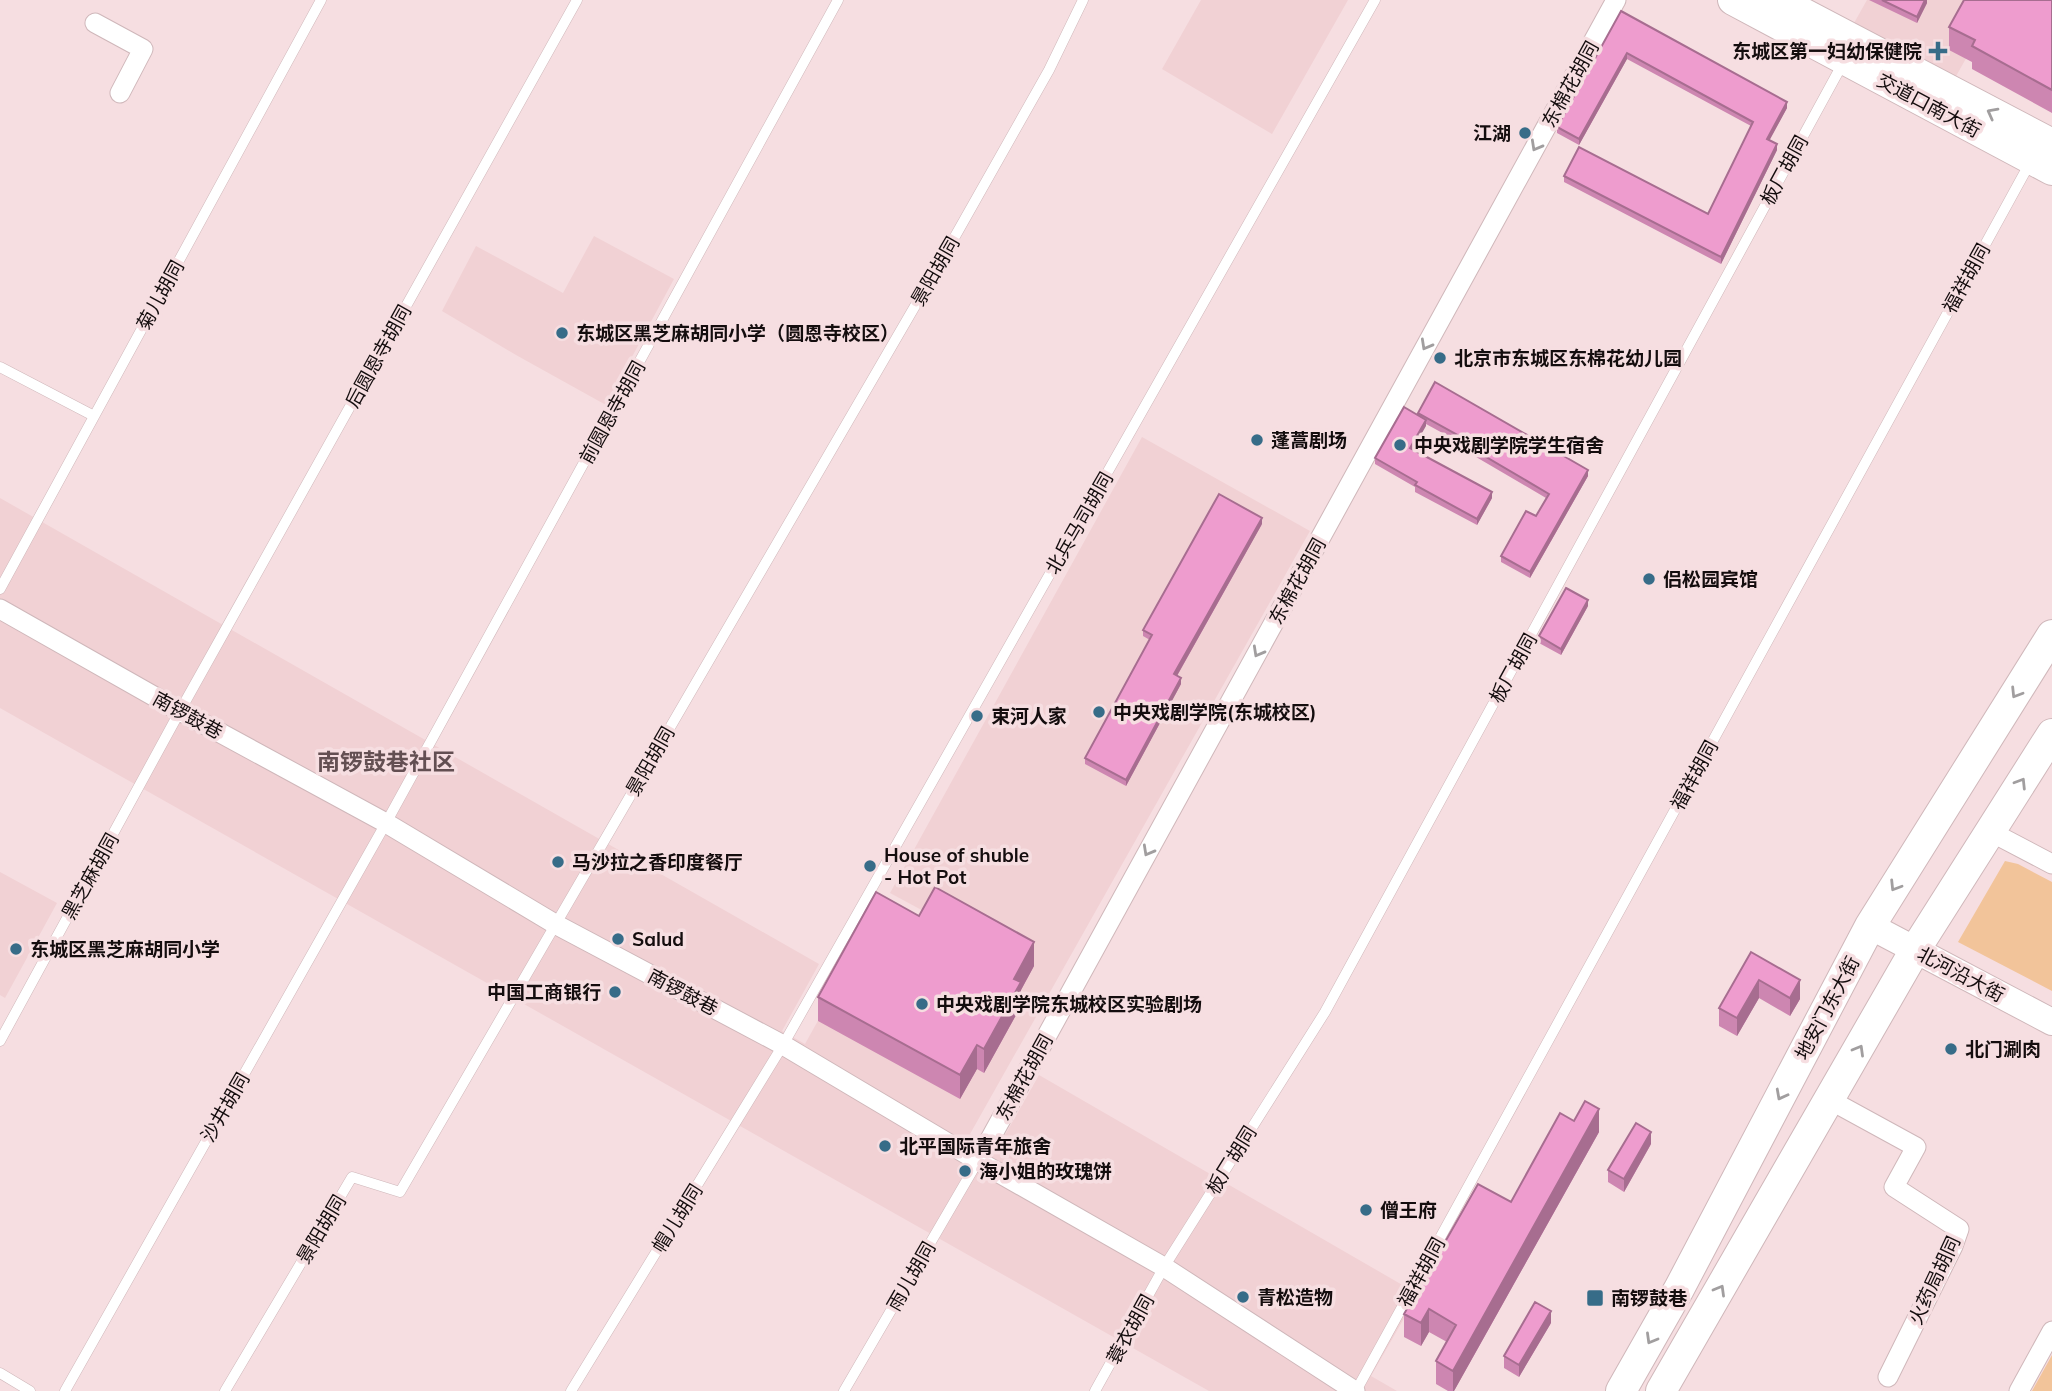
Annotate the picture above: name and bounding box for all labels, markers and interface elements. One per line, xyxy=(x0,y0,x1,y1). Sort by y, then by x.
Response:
street label: 东棉花胡同 xyxy=(1536,37,1604,131)
place label: 东城区第一妇幼保健院 xyxy=(1732,39,1922,63)
marker: 东城区第一妇幼保健院 xyxy=(1928,41,1948,61)
street label: 交道口南大街 xyxy=(1873,68,1985,142)
one-way arrow xyxy=(1986,107,1999,121)
place label: 江湖 xyxy=(1473,121,1511,145)
marker: 江湖 xyxy=(1517,125,1533,141)
street label: 板厂胡同 xyxy=(1755,131,1813,209)
one-way arrow xyxy=(1531,138,1544,151)
street label: 景阳胡同 xyxy=(906,232,964,310)
street label: 福祥胡同 xyxy=(1937,239,1995,317)
street label: 菊儿胡同 xyxy=(131,256,189,334)
street label: 后圆恩寺胡同 xyxy=(340,300,416,412)
place label: 东城区黑芝麻胡同小学（圆恩寺校区） xyxy=(576,321,899,345)
marker: 东城区黑芝麻胡同小学（圆恩寺校区） xyxy=(554,325,570,341)
one-way arrow xyxy=(1421,338,1435,350)
place label: 北京市东城区东棉花幼儿园 xyxy=(1454,346,1682,370)
marker: 北京市东城区东棉花幼儿园 xyxy=(1432,350,1448,366)
street label: 前圆恩寺胡同 xyxy=(574,356,650,468)
place label: 蓬蒿剧场 xyxy=(1271,428,1347,452)
marker: 蓬蒿剧场 xyxy=(1249,432,1265,448)
place label: 中央戏剧学院学生宿舍 xyxy=(1414,433,1604,457)
marker: 中央戏剧学院学生宿舍 xyxy=(1392,437,1408,453)
street label: 北兵马司胡同 xyxy=(1040,468,1118,578)
street label: 东棉花胡同 xyxy=(1263,534,1331,628)
place label: 侣松园宾馆 xyxy=(1663,567,1758,591)
marker: 侣松园宾馆 xyxy=(1641,571,1657,587)
street label: 板厂胡同 xyxy=(1484,629,1542,707)
one-way arrow xyxy=(1253,645,1266,657)
street label: 南锣鼓巷 xyxy=(149,686,227,744)
one-way arrow xyxy=(2011,686,2024,699)
place label: 中央戏剧学院(东城校区) xyxy=(1113,700,1317,724)
place label: 束河人家 xyxy=(991,704,1067,728)
marker: 中央戏剧学院(东城校区) xyxy=(1091,704,1107,720)
marker: 束河人家 xyxy=(969,708,985,724)
street label: 景阳胡同 xyxy=(621,722,679,800)
street label: 福祥胡同 xyxy=(1665,736,1723,814)
district label: 南锣鼓巷社区 xyxy=(317,747,455,776)
one-way arrow xyxy=(2013,777,2026,790)
street label: 黑芝麻胡同 xyxy=(56,829,124,923)
place label: House of shuble - Hot Pot xyxy=(884,843,1029,889)
one-way arrow xyxy=(1143,844,1156,857)
place label: 马沙拉之香印度餐厅 xyxy=(572,850,743,874)
marker: 马沙拉之香印度餐厅 xyxy=(550,854,566,870)
marker: House of shuble - Hot Pot xyxy=(862,858,878,874)
one-way arrow xyxy=(1891,879,1904,892)
place label: Salud xyxy=(632,927,684,951)
marker: Salud xyxy=(610,931,626,947)
place label: 东城区黑芝麻胡同小学 xyxy=(30,937,220,961)
marker: 东城区黑芝麻胡同小学 xyxy=(8,941,24,957)
street label: 北河沿大街 xyxy=(1913,941,2009,1007)
street label: 地安门东大街 xyxy=(1790,952,1864,1064)
street label: 南锣鼓巷 xyxy=(644,964,722,1020)
place label: 中国工商银行 xyxy=(487,980,601,1004)
marker: 中国工商银行 xyxy=(607,984,623,1000)
place label: 中央戏剧学院东城校区实验剧场 xyxy=(936,992,1202,1016)
marker: 中央戏剧学院东城校区实验剧场 xyxy=(914,996,930,1012)
street label: 东棉花胡同 xyxy=(990,1030,1058,1124)
place label: 北门涮肉 xyxy=(1965,1037,2041,1061)
marker: 北门涮肉 xyxy=(1943,1041,1959,1057)
one-way arrow xyxy=(1850,1045,1863,1058)
street label: 沙井胡同 xyxy=(196,1068,254,1146)
one-way arrow xyxy=(1776,1088,1790,1100)
street label: 板厂胡同 xyxy=(1201,1121,1261,1199)
place label: 北平国际青年旅舍 xyxy=(899,1134,1051,1158)
marker: 北平国际青年旅舍 xyxy=(877,1138,893,1154)
place label: 海小姐的玫瑰饼 xyxy=(979,1159,1112,1183)
marker: 海小姐的玫瑰饼 xyxy=(957,1163,973,1179)
street label: 帽儿胡同 xyxy=(647,1179,707,1257)
street label: 景阳胡同 xyxy=(291,1190,351,1268)
place label: 僧王府 xyxy=(1380,1198,1437,1222)
marker: 僧王府 xyxy=(1358,1202,1374,1218)
street label: 火药局胡同 xyxy=(1903,1232,1965,1328)
street label: 福祥胡同 xyxy=(1392,1233,1450,1311)
street label: 雨儿胡同 xyxy=(882,1237,940,1315)
one-way arrow xyxy=(1712,1284,1725,1297)
place label: 青松造物 xyxy=(1257,1285,1333,1309)
place label: 南锣鼓巷 xyxy=(1611,1286,1688,1310)
marker: 南锣鼓巷 xyxy=(1585,1288,1605,1308)
marker: 青松造物 xyxy=(1235,1289,1251,1305)
street label: 蓑衣胡同 xyxy=(1101,1290,1159,1368)
one-way arrow xyxy=(1646,1331,1659,1344)

